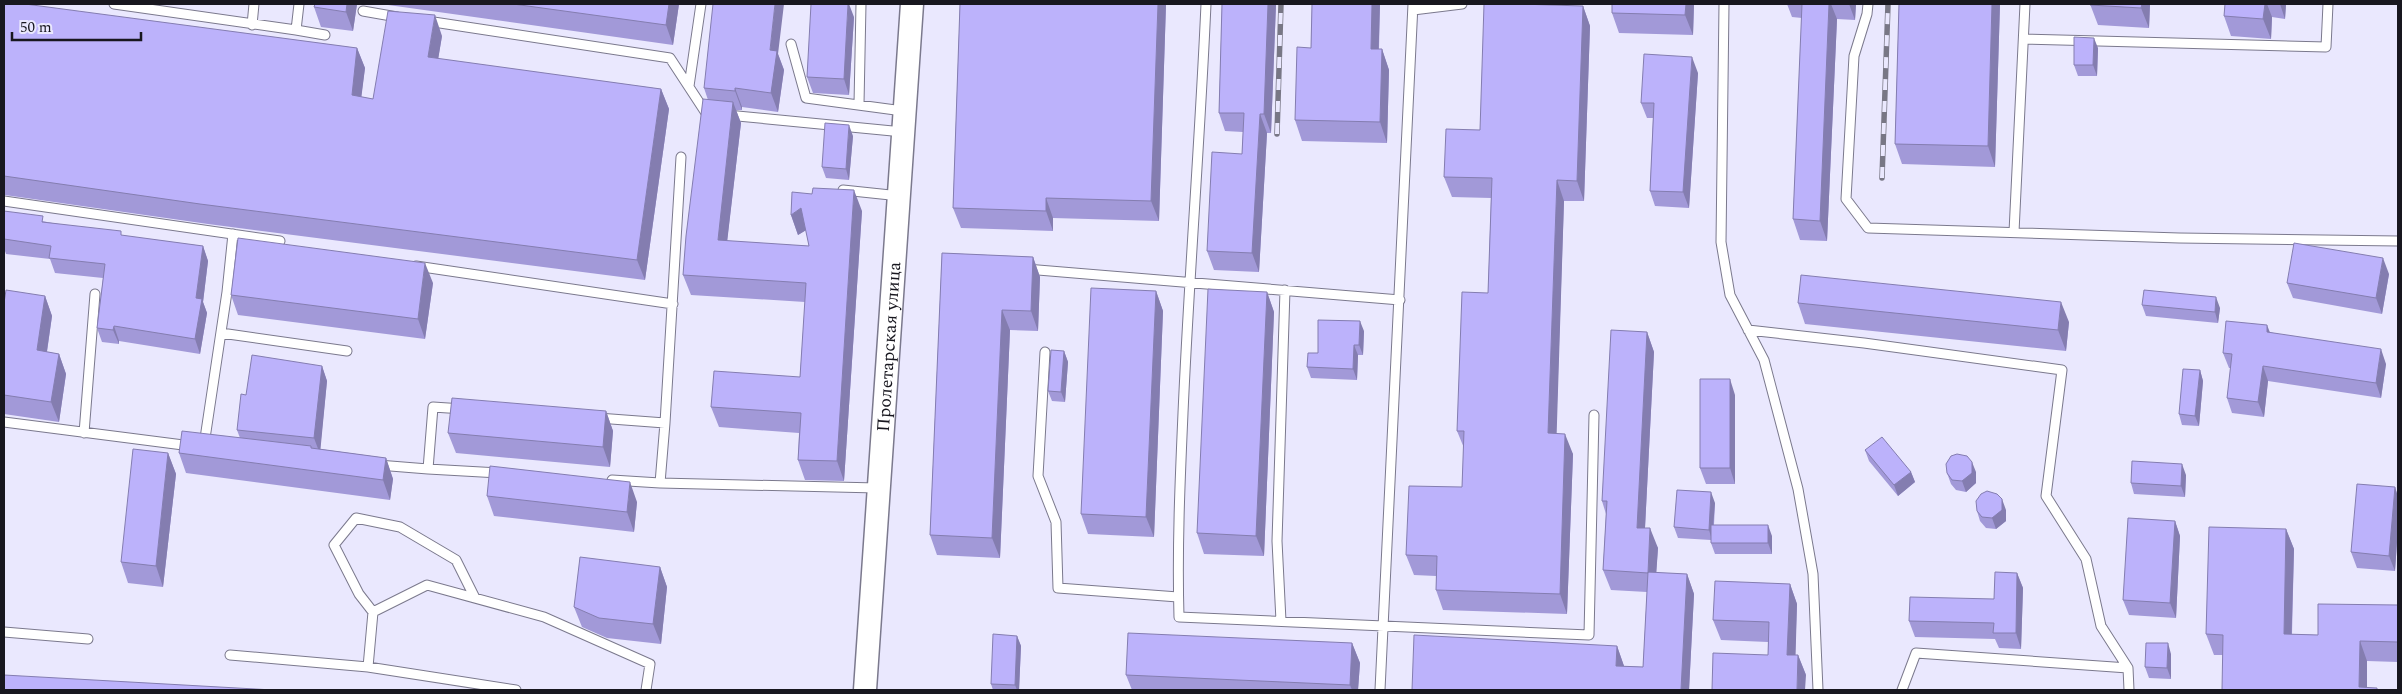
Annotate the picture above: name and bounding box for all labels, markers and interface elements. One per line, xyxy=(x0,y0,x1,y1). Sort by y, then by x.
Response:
scale bar xyxy=(12,10,141,42)
text: 50 m xyxy=(20,16,52,39)
street label: Пролетарская улица xyxy=(870,261,908,433)

